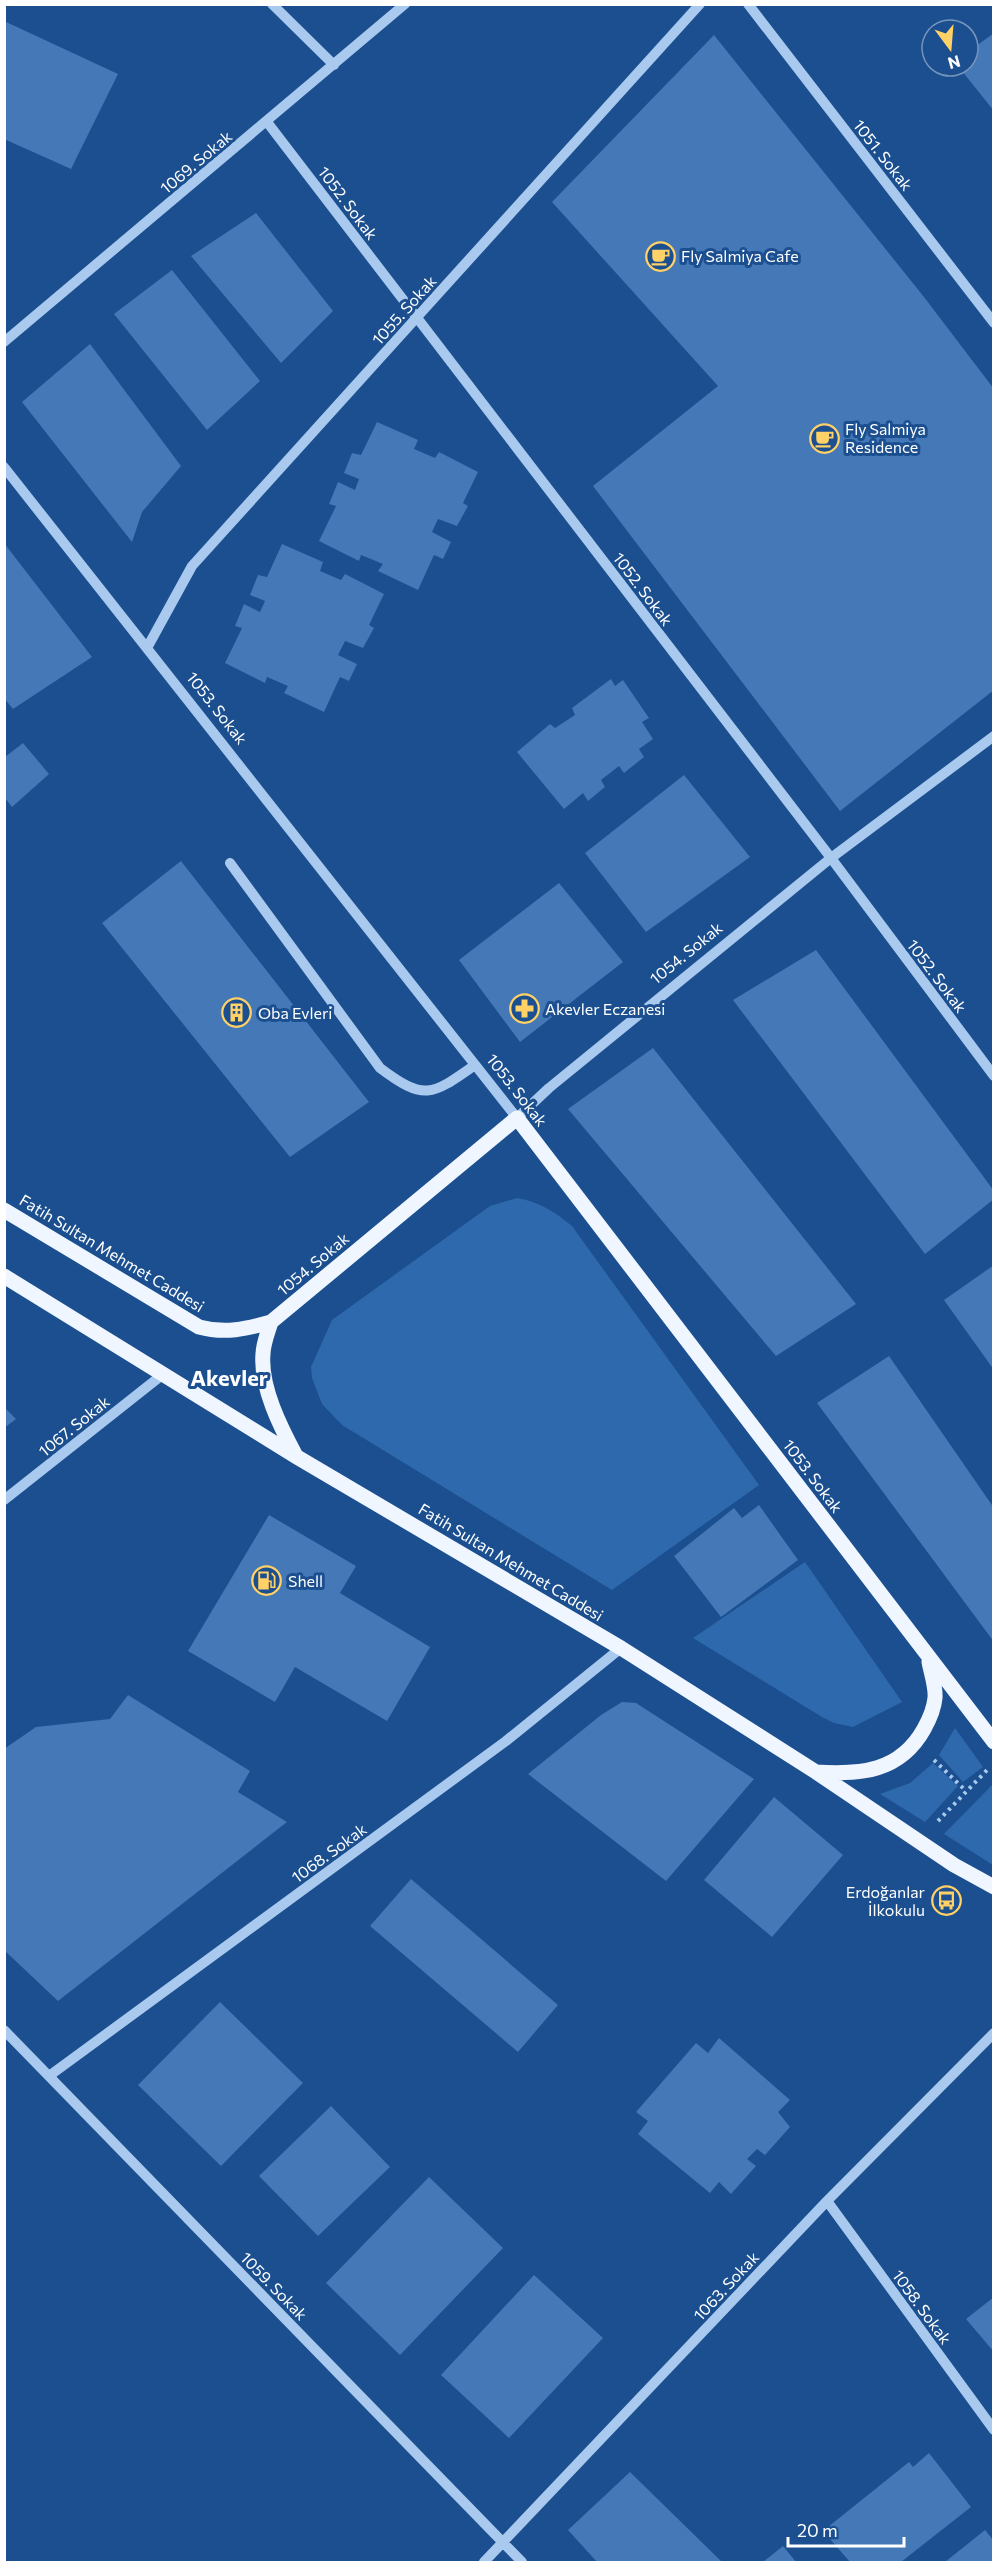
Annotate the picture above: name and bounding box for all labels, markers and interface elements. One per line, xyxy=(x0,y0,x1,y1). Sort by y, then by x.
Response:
north arrow xyxy=(920,18,980,78)
text: N xyxy=(946,52,963,74)
street label: 1051. Sokak xyxy=(850,115,917,194)
street label: 1069. Sokak xyxy=(156,126,236,197)
street label: 1052. Sokak xyxy=(315,162,382,243)
cafe icon: Fly Salmiya Cafe xyxy=(644,240,676,272)
place label: Fly Salmiya Cafe xyxy=(681,246,799,265)
street label: 1055. Sokak xyxy=(367,271,440,348)
place label: Fly Salmiya Residence xyxy=(845,419,926,456)
cafe icon: Fly Salmiya Residence xyxy=(808,422,840,454)
street label: 1052. Sokak xyxy=(610,548,677,629)
street label: 1053. Sokak xyxy=(183,668,252,748)
street label: 1054. Sokak xyxy=(646,918,726,988)
street label: 1052. Sokak xyxy=(904,935,971,1016)
pharmacy icon: Akevler Eczanesi xyxy=(508,993,540,1025)
building icon: Oba Evleri xyxy=(221,997,253,1029)
place label: Akevler Eczanesi xyxy=(545,999,665,1018)
place label: Oba Evleri xyxy=(258,1003,332,1022)
street label: 1053. Sokak xyxy=(483,1050,552,1130)
street label: Fatih Sultan Mehmet Caddesi xyxy=(16,1190,208,1315)
street label: 1054. Sokak xyxy=(273,1228,353,1299)
district label: Akevler xyxy=(190,1364,268,1391)
street label: 1067. Sokak xyxy=(34,1391,113,1460)
street label: 1053. Sokak xyxy=(780,1435,847,1516)
street label: Fatih Sultan Mehmet Caddesi xyxy=(415,1499,607,1624)
fuel station icon: Shell xyxy=(251,1565,283,1597)
place label: Shell xyxy=(288,1571,323,1590)
street label: 1068. Sokak xyxy=(288,1819,370,1886)
place label: Erdoğanlar İlkokulu xyxy=(846,1882,926,1919)
bus stop icon: Erdoğanlar İlkokulu xyxy=(930,1885,962,1917)
street label: 1063. Sokak xyxy=(689,2247,763,2324)
street label: 1059. Sokak xyxy=(237,2248,312,2324)
street label: 1058. Sokak xyxy=(889,2266,956,2348)
scale bar xyxy=(788,2510,904,2548)
text: 20 m xyxy=(797,2519,838,2541)

